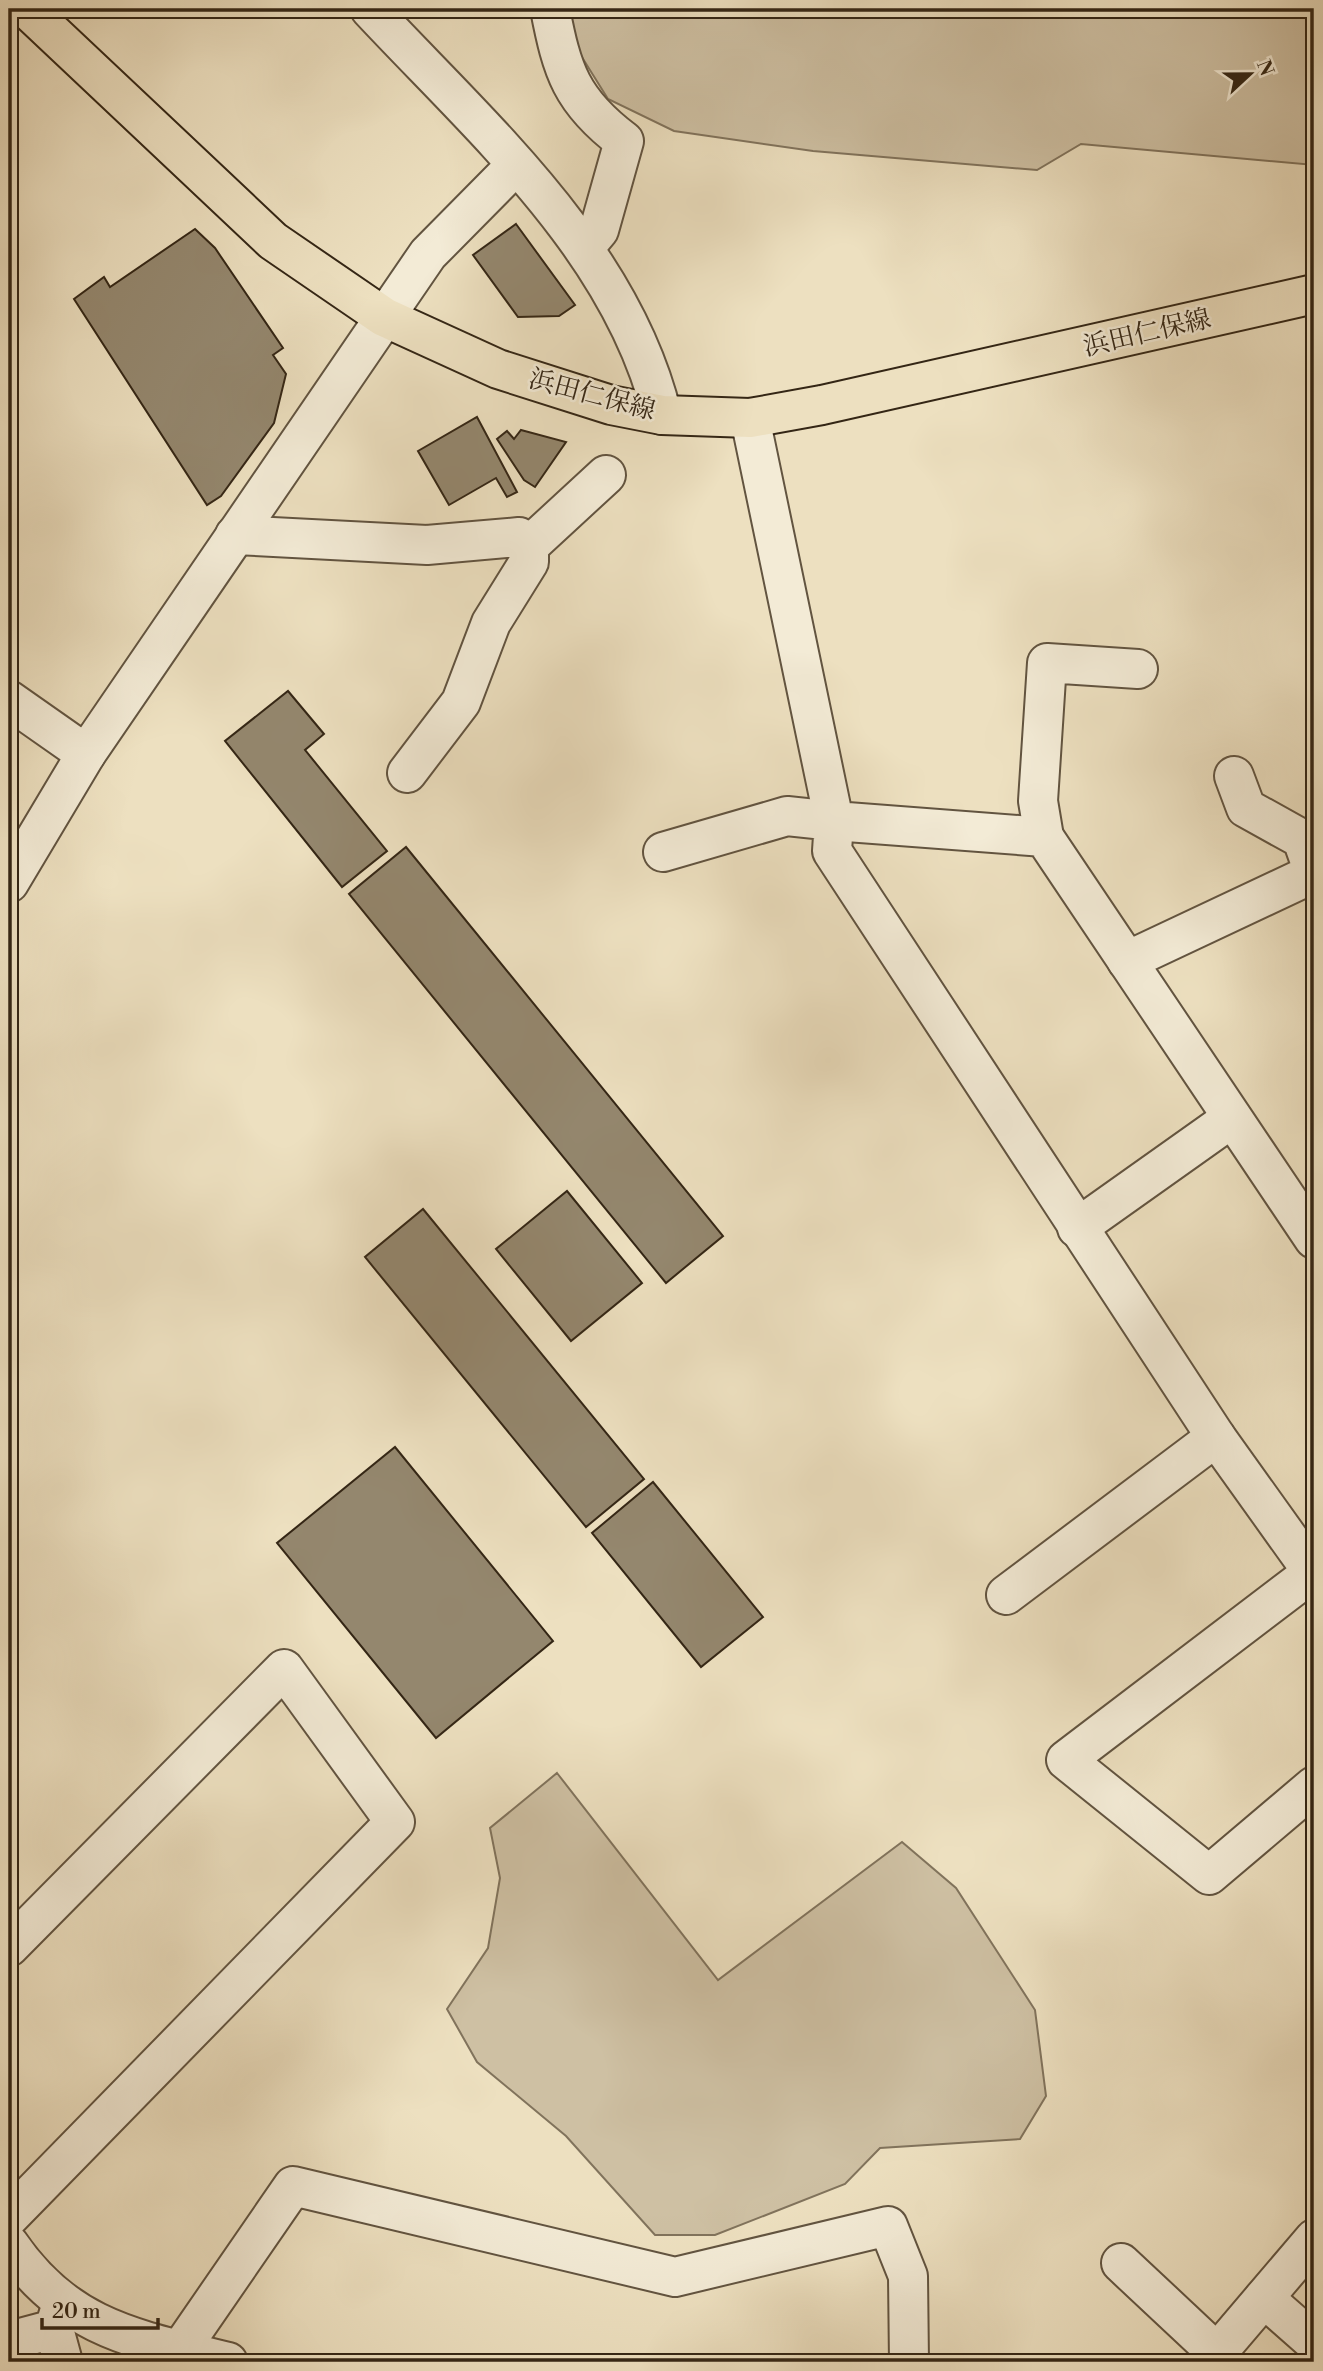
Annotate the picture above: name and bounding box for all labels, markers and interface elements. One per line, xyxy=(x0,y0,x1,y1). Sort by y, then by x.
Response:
north arrow xyxy=(1214,38,1284,108)
text: N xyxy=(1251,57,1279,79)
street label: 浜田仁保線 xyxy=(1080,303,1214,363)
street label: 浜田仁保線 xyxy=(525,363,659,427)
scale bar xyxy=(42,2287,158,2331)
text: 20 m xyxy=(52,2299,101,2325)

